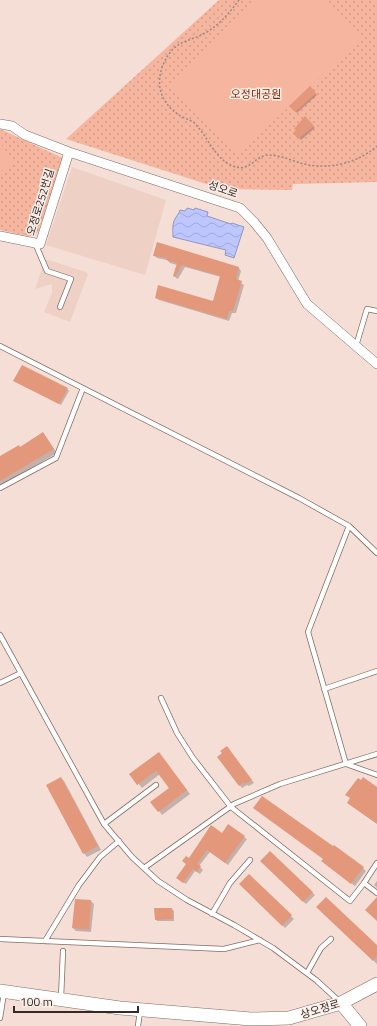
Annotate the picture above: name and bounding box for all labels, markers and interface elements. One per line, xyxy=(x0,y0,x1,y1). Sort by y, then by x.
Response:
park label: 오정대공원 xyxy=(231,86,281,102)
street label: 오정로252번길 xyxy=(22,167,58,237)
street label: 성오로 xyxy=(206,176,240,202)
scale bar xyxy=(14,988,138,1014)
text: 100 m xyxy=(20,992,53,1011)
street label: 상오정로 xyxy=(298,995,342,1023)

